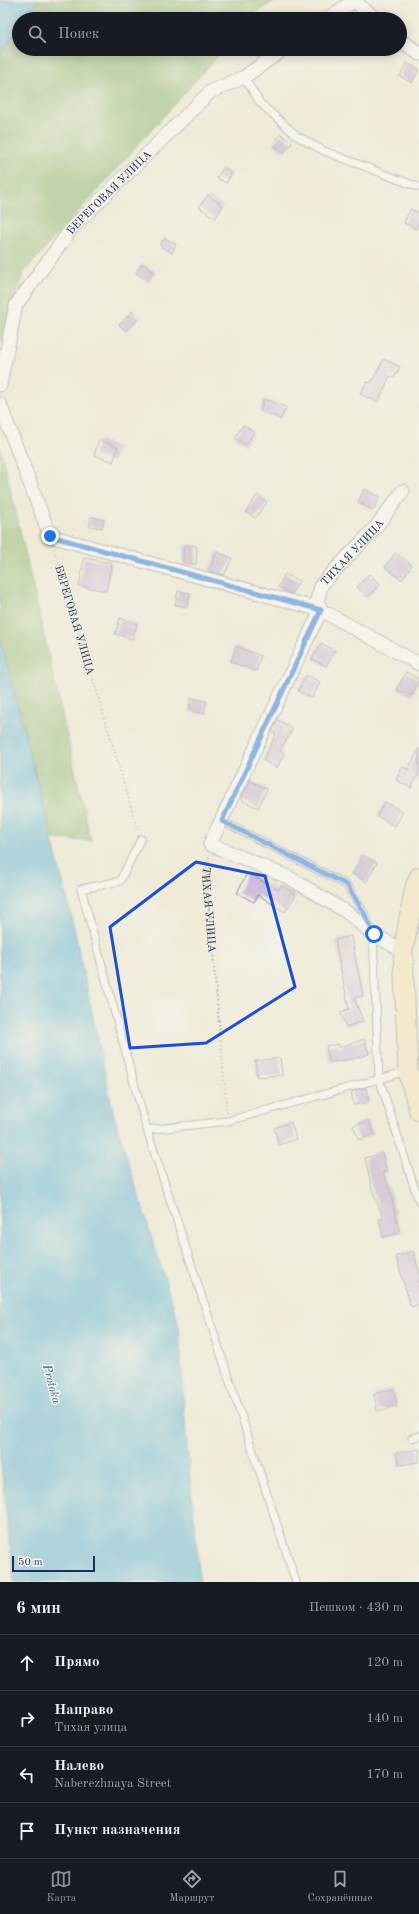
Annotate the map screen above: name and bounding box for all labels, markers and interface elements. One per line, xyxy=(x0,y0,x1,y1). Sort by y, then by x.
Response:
search box xyxy=(12,12,407,56)
icon: search xyxy=(26,23,48,45)
text: Поиск xyxy=(58,27,99,42)
street label: БЕРЕГОВАЯ УЛИЦА xyxy=(65,149,154,237)
street label: ТИХАЯ УЛИЦА xyxy=(320,518,387,588)
route end xyxy=(41,527,59,545)
street label: БЕРЕГОВАЯ УЛИЦА xyxy=(52,564,96,677)
street label: ТИХАЯ УЛИЦА xyxy=(199,866,217,954)
route start xyxy=(365,925,383,943)
water label: Protoka xyxy=(40,1362,62,1406)
scale bar xyxy=(12,1554,95,1573)
text: 50 m xyxy=(18,1557,43,1568)
text: 6 мин xyxy=(16,1600,61,1617)
text: Пешком · 430 m xyxy=(309,1601,403,1614)
icon: ahead xyxy=(16,1652,38,1674)
text: Прямо xyxy=(54,1655,100,1670)
text: 120 m xyxy=(366,1656,403,1669)
text: Направо xyxy=(54,1703,113,1718)
icon: right xyxy=(16,1708,38,1730)
text: 140 m xyxy=(366,1712,403,1725)
text: Тихая улица xyxy=(54,1721,127,1734)
text: Налево xyxy=(54,1759,104,1774)
icon: left xyxy=(16,1764,38,1786)
text: 170 m xyxy=(366,1768,403,1781)
text: Naberezhnaya Street xyxy=(54,1777,171,1790)
icon: arrive xyxy=(16,1820,38,1842)
text: Пункт назначения xyxy=(54,1823,181,1838)
tab: Карта xyxy=(47,1868,76,1906)
tab: Маршрут xyxy=(169,1868,215,1906)
tab: Сохранённые xyxy=(308,1868,372,1906)

